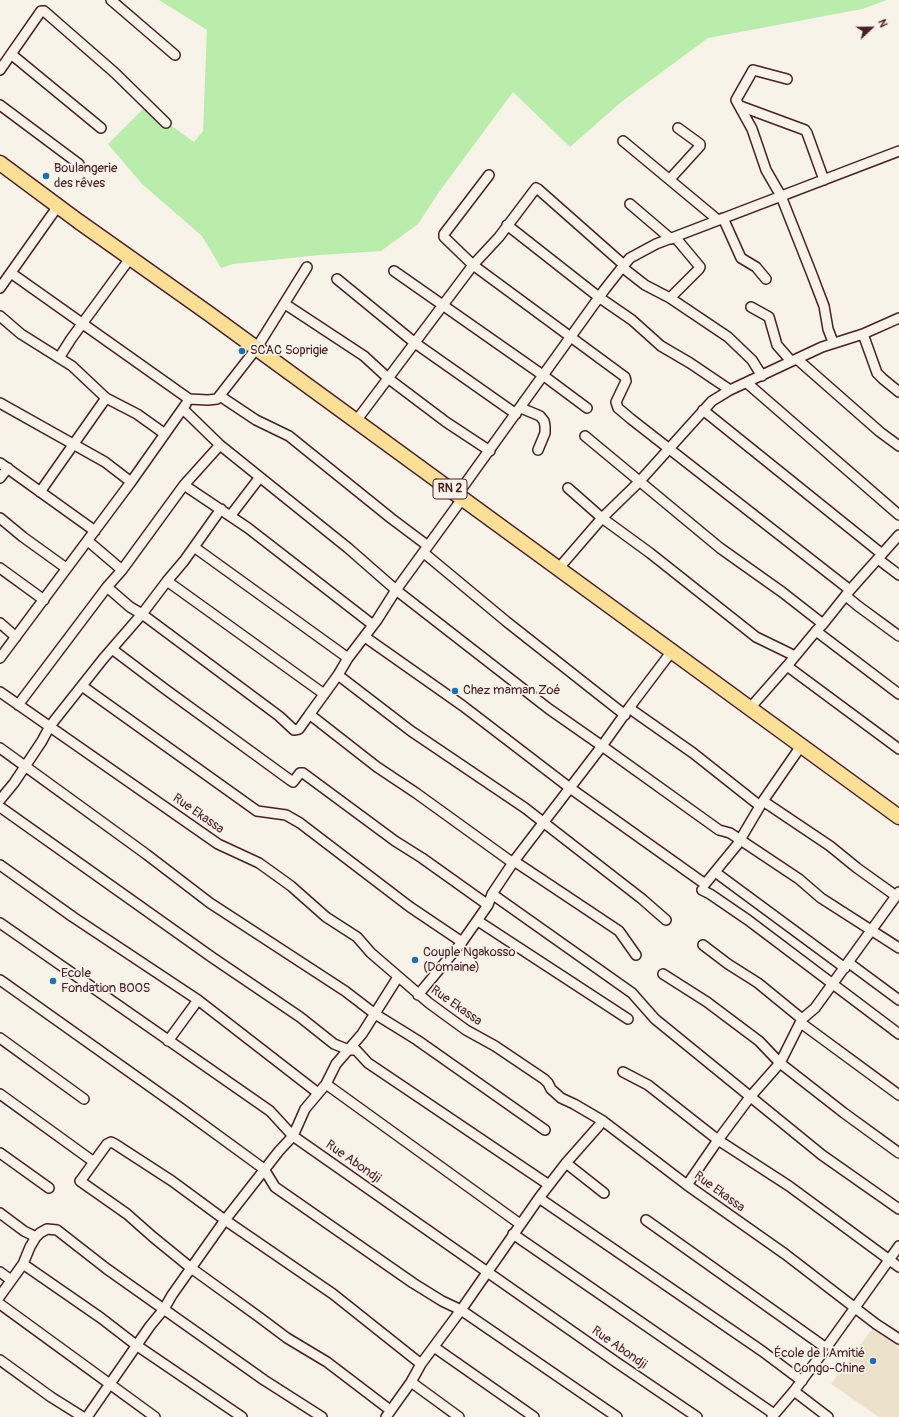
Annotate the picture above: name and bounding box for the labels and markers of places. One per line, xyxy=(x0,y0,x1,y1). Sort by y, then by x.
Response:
place label: Boulangerie des rêves xyxy=(54,161,117,192)
marker: Boulangerie des rêves xyxy=(41,171,51,181)
place label: SCAC Soprigie xyxy=(250,343,328,359)
marker: SCAC Soprigie xyxy=(237,346,247,356)
place label: Chez maman Zoé xyxy=(463,683,560,699)
marker: Chez maman Zoé xyxy=(450,686,460,696)
place label: Couple Ngakosso (Domaine) xyxy=(423,945,515,976)
marker: Couple Ngakosso (Domaine) xyxy=(410,955,420,965)
place label: Ecole Fondation BOOS xyxy=(61,966,150,997)
marker: Ecole Fondation BOOS xyxy=(48,976,58,986)
place label: École de l'Amitié Congo-Chine xyxy=(774,1346,865,1377)
marker: École de l'Amitié Congo-Chine xyxy=(868,1356,878,1366)

